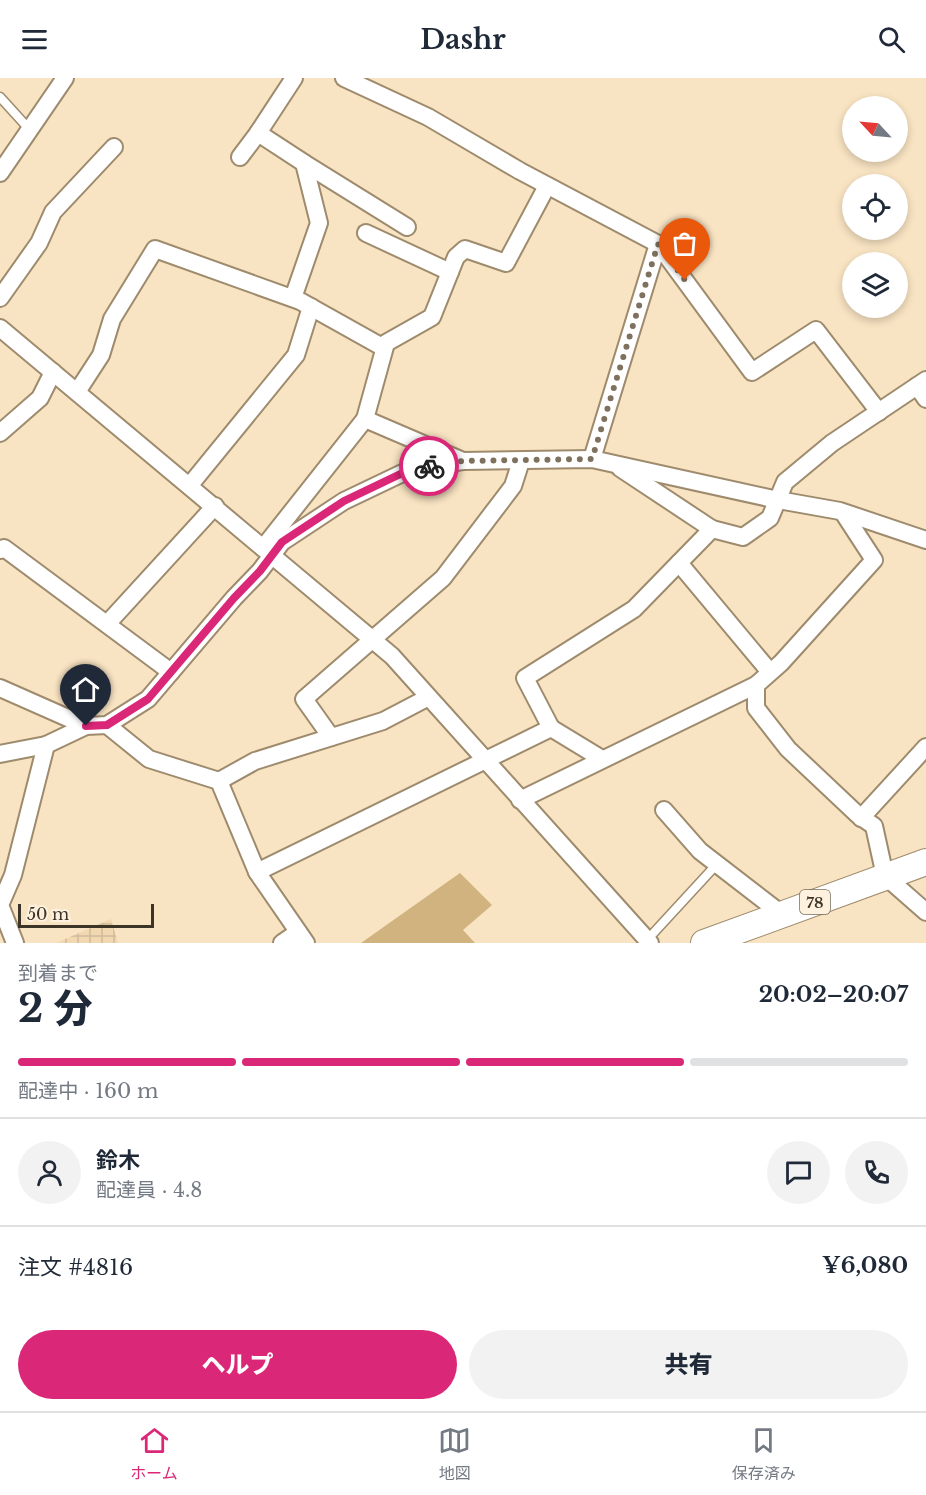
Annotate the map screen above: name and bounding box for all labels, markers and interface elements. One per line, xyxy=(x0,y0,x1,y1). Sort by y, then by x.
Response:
icon: menu xyxy=(18,23,51,56)
text: Dashr xyxy=(420,23,506,56)
icon: search xyxy=(875,23,908,56)
north arrow xyxy=(842,96,908,162)
map controls xyxy=(842,96,908,318)
button: locate xyxy=(842,174,908,240)
pin xyxy=(659,218,710,280)
icon: bag xyxy=(668,227,701,260)
button: layers xyxy=(842,252,908,318)
courier xyxy=(399,436,459,496)
icon: bike xyxy=(413,450,446,483)
pin xyxy=(60,664,111,726)
icon: home xyxy=(69,673,102,706)
road number: 78 xyxy=(800,890,830,914)
scale bar xyxy=(18,901,154,928)
text: 50 m xyxy=(27,904,69,924)
text: 到着まで xyxy=(18,961,98,985)
text: 20:02–20:07 xyxy=(759,981,908,1008)
text: 2 分 xyxy=(18,984,93,1033)
text: 配達中 · 160 m xyxy=(18,1079,158,1103)
button: person xyxy=(18,1141,81,1204)
button: chat xyxy=(767,1141,830,1204)
button: phone xyxy=(845,1141,908,1204)
text: 鈴木 xyxy=(96,1147,140,1174)
text: 配達員 · 4.8 xyxy=(96,1178,202,1202)
text: ¥6,080 xyxy=(822,1252,908,1279)
text: 注文 #4816 xyxy=(18,1254,133,1281)
button: ヘルプ xyxy=(18,1330,457,1399)
button: 共有 xyxy=(469,1330,908,1399)
tab: ホーム xyxy=(130,1424,178,1484)
tab: 地図 xyxy=(438,1424,471,1484)
tab: 保存済み xyxy=(732,1424,796,1484)

